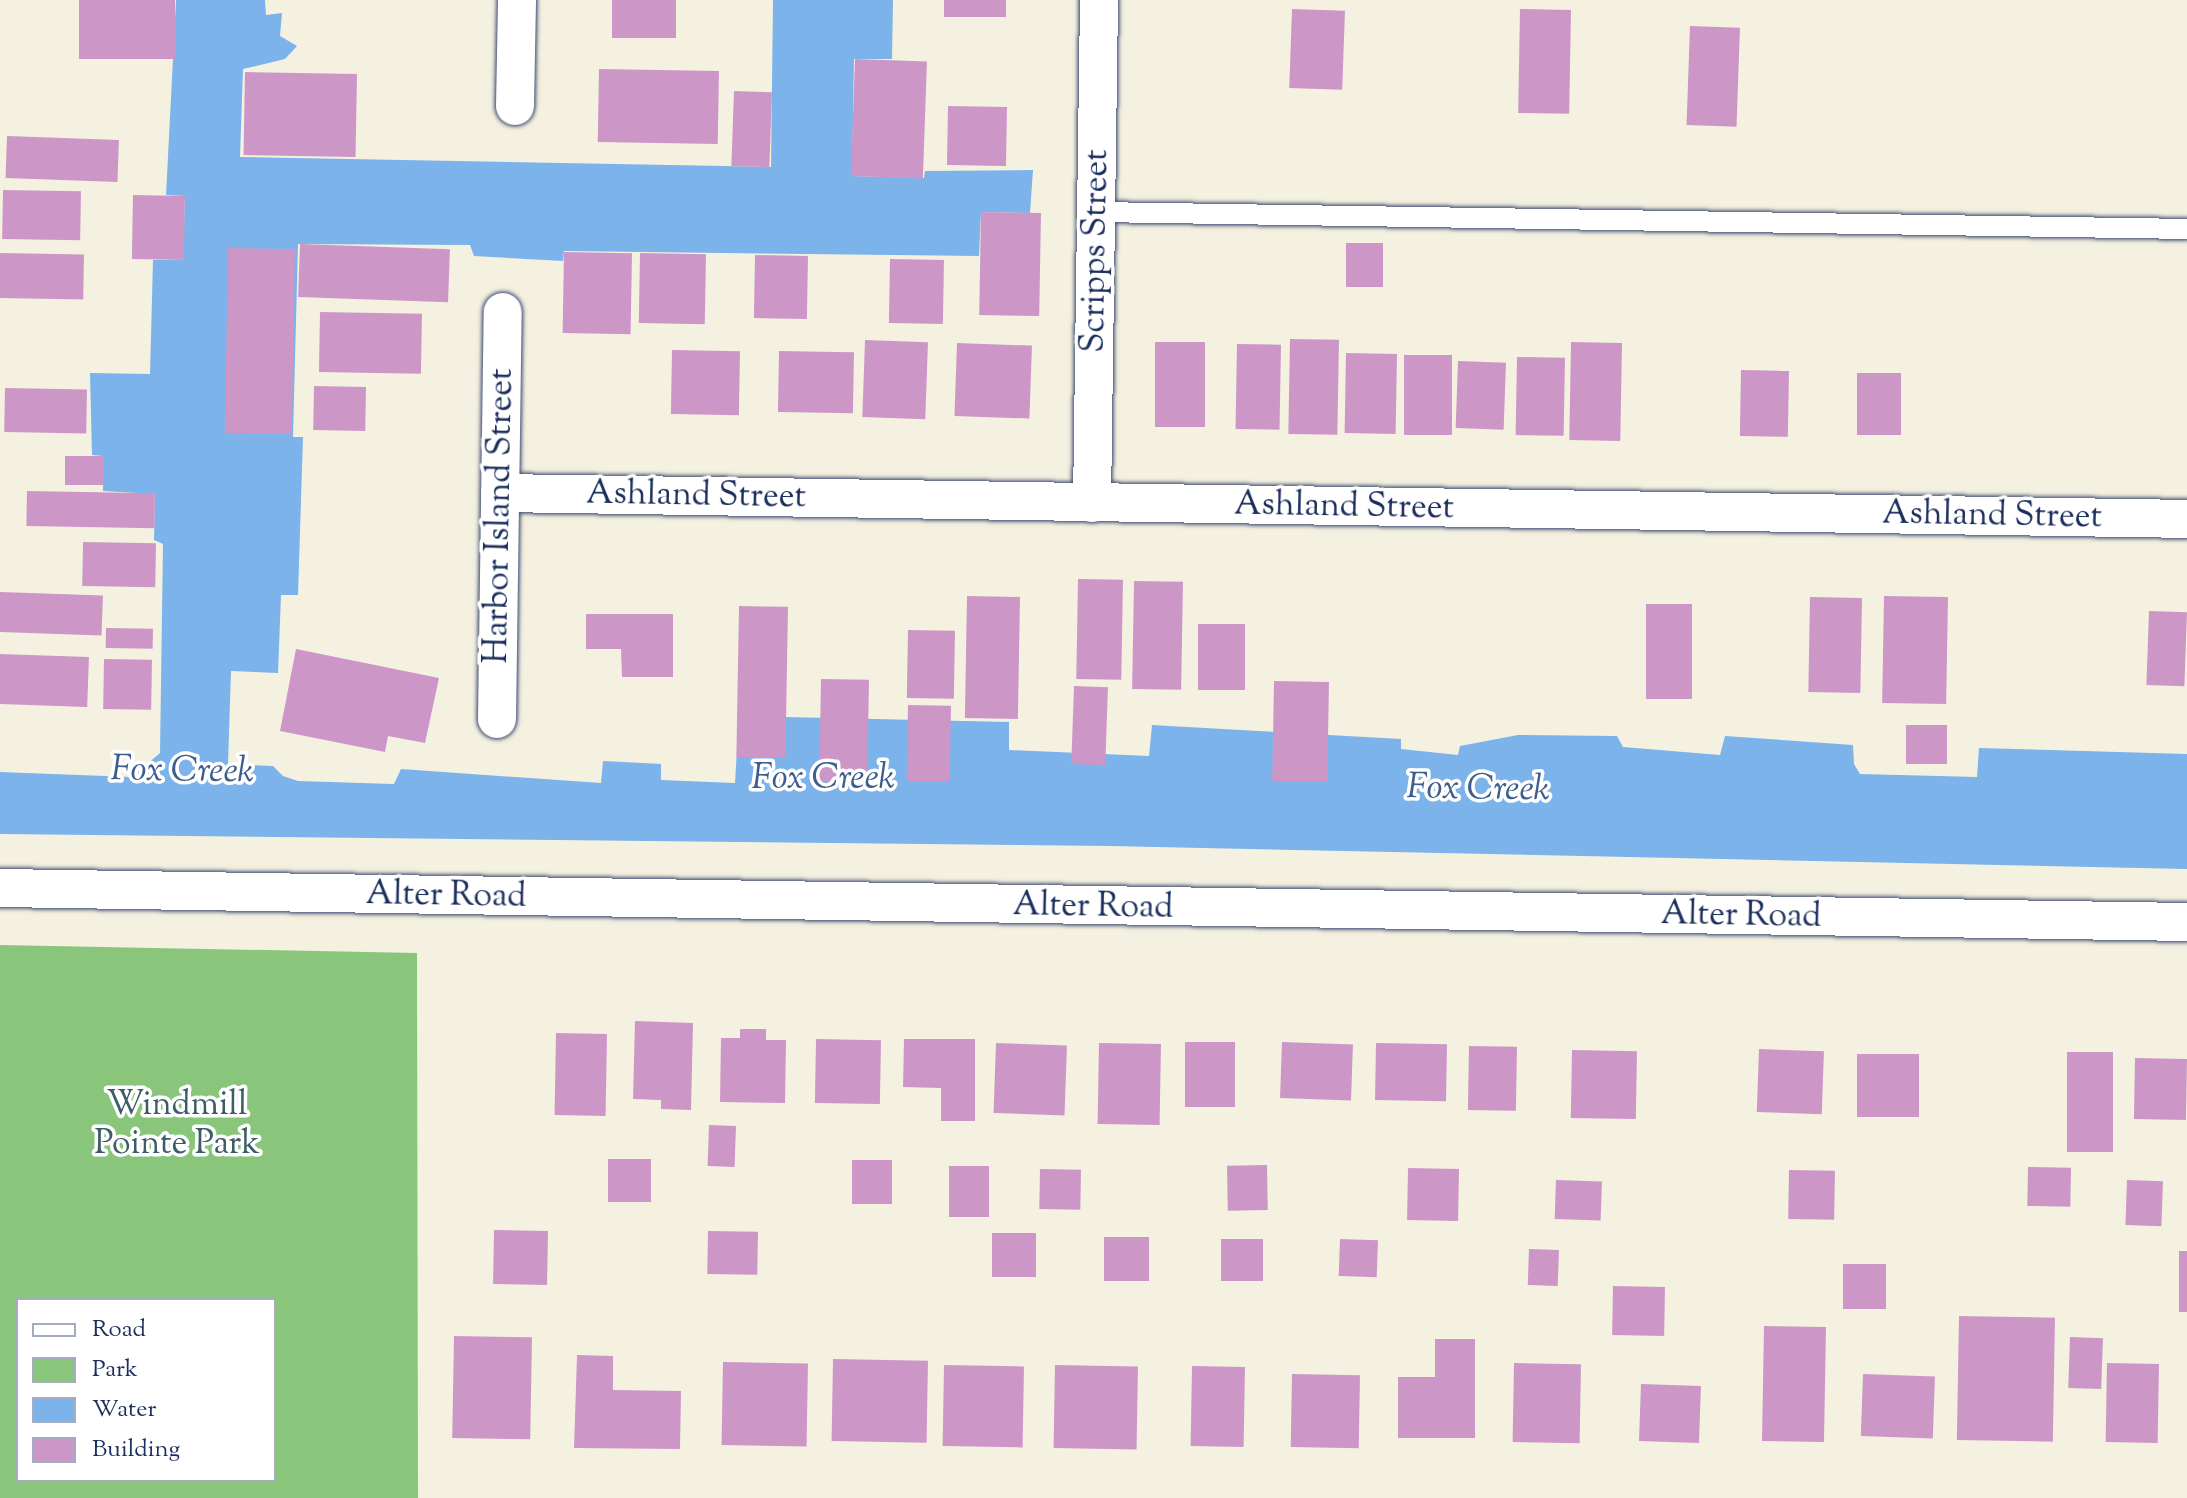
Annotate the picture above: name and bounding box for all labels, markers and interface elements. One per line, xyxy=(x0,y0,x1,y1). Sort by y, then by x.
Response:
street label: Scripps Street xyxy=(1074,149,1118,353)
street label: Harbor Island Street xyxy=(477,368,523,664)
street label: Ashland Street xyxy=(586,474,806,518)
street label: Ashland Street xyxy=(1234,485,1454,529)
street label: Ashland Street xyxy=(1882,494,2102,538)
water label: Fox Creek xyxy=(110,749,254,795)
water label: Fox Creek xyxy=(751,758,895,802)
water label: Fox Creek xyxy=(1406,767,1550,813)
street label: Alter Road xyxy=(365,874,527,918)
street label: Alter Road xyxy=(1012,885,1174,929)
street label: Alter Road xyxy=(1660,894,1822,938)
park label: Windmill Pointe Park xyxy=(94,1085,260,1164)
legend xyxy=(16,1298,276,1482)
text: Road xyxy=(92,1313,146,1347)
text: Park xyxy=(92,1353,138,1387)
text: Water xyxy=(92,1393,156,1427)
text: Building xyxy=(92,1433,180,1467)

